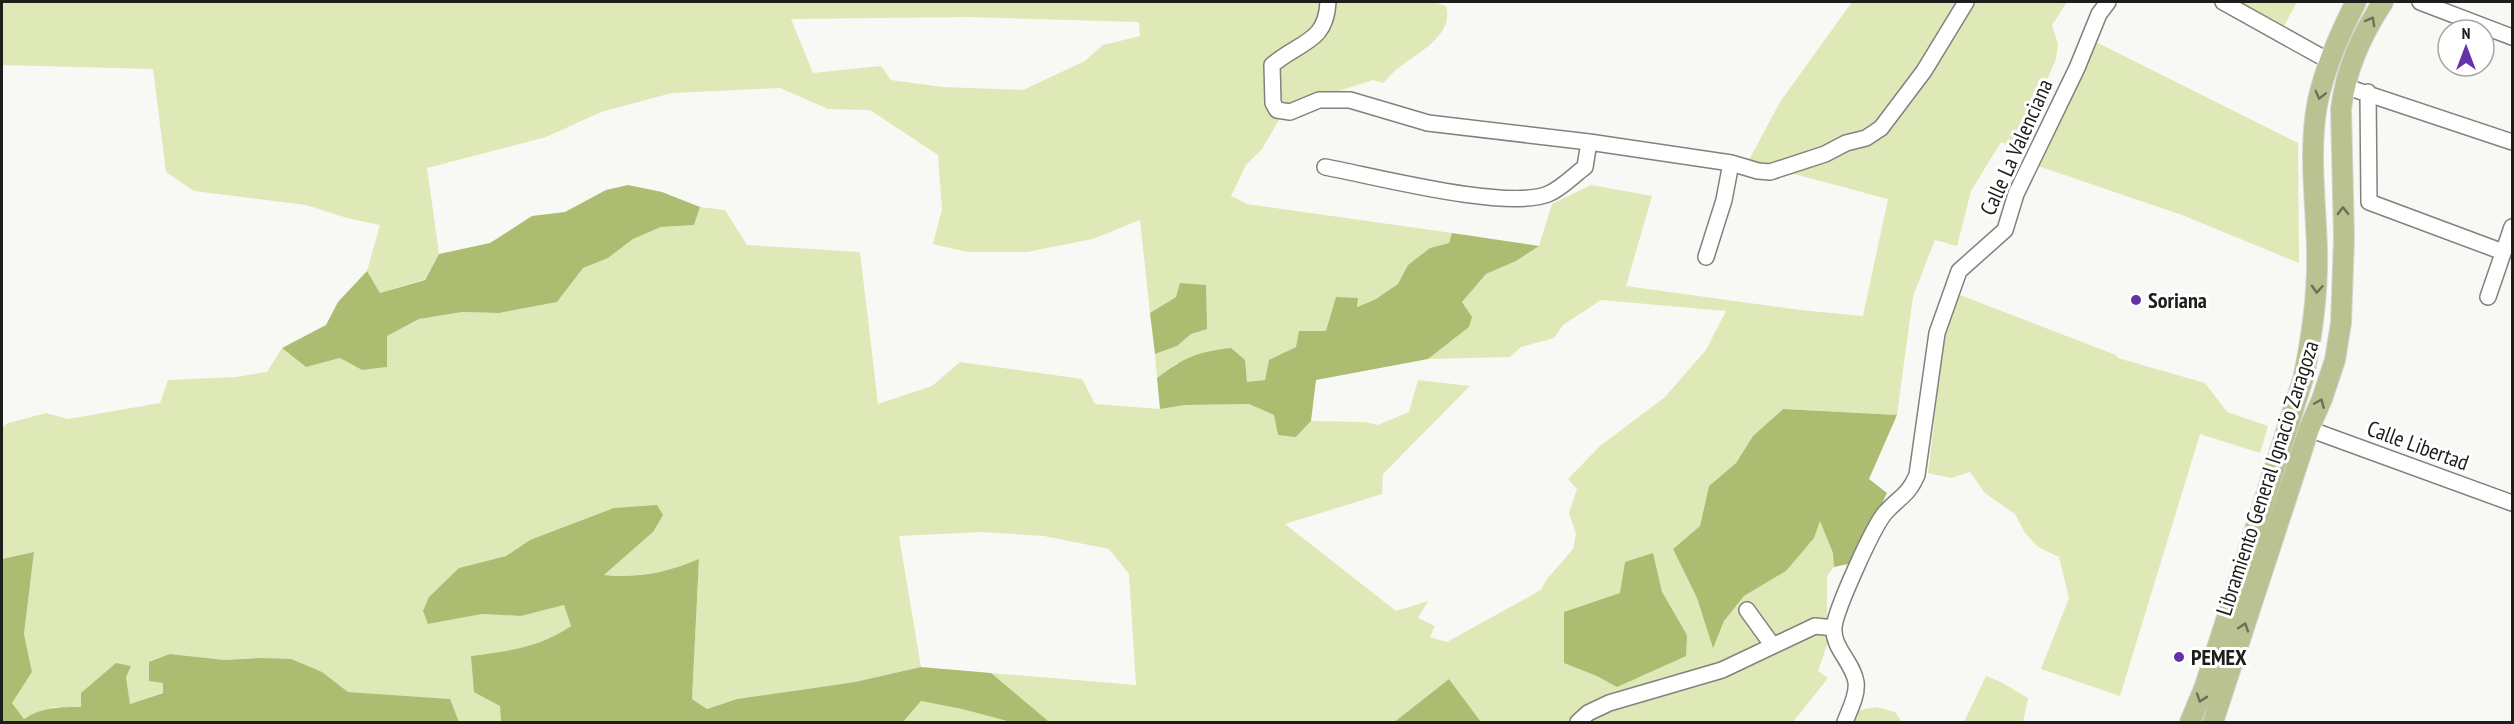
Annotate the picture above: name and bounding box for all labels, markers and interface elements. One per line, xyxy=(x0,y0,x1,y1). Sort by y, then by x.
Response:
one-way arrow xyxy=(2364,17,2375,28)
north arrow xyxy=(2436,18,2496,78)
text: N xyxy=(2462,23,2470,43)
street label: Calle La Valenciana xyxy=(1973,75,2059,219)
one-way arrow xyxy=(2314,90,2327,100)
one-way arrow xyxy=(2337,206,2350,215)
one-way arrow xyxy=(2310,285,2323,294)
place label: Soriana xyxy=(2148,286,2207,314)
marker: Soriana xyxy=(2129,293,2143,307)
street label: Libramiento General Ignacio Zaragoza xyxy=(2209,337,2325,619)
one-way arrow xyxy=(2313,398,2325,409)
street label: Calle Libertad xyxy=(2363,414,2473,476)
one-way arrow xyxy=(2237,622,2249,633)
place label: PEMEX xyxy=(2191,643,2247,671)
marker: PEMEX xyxy=(2172,650,2186,664)
one-way arrow xyxy=(2195,692,2208,703)

